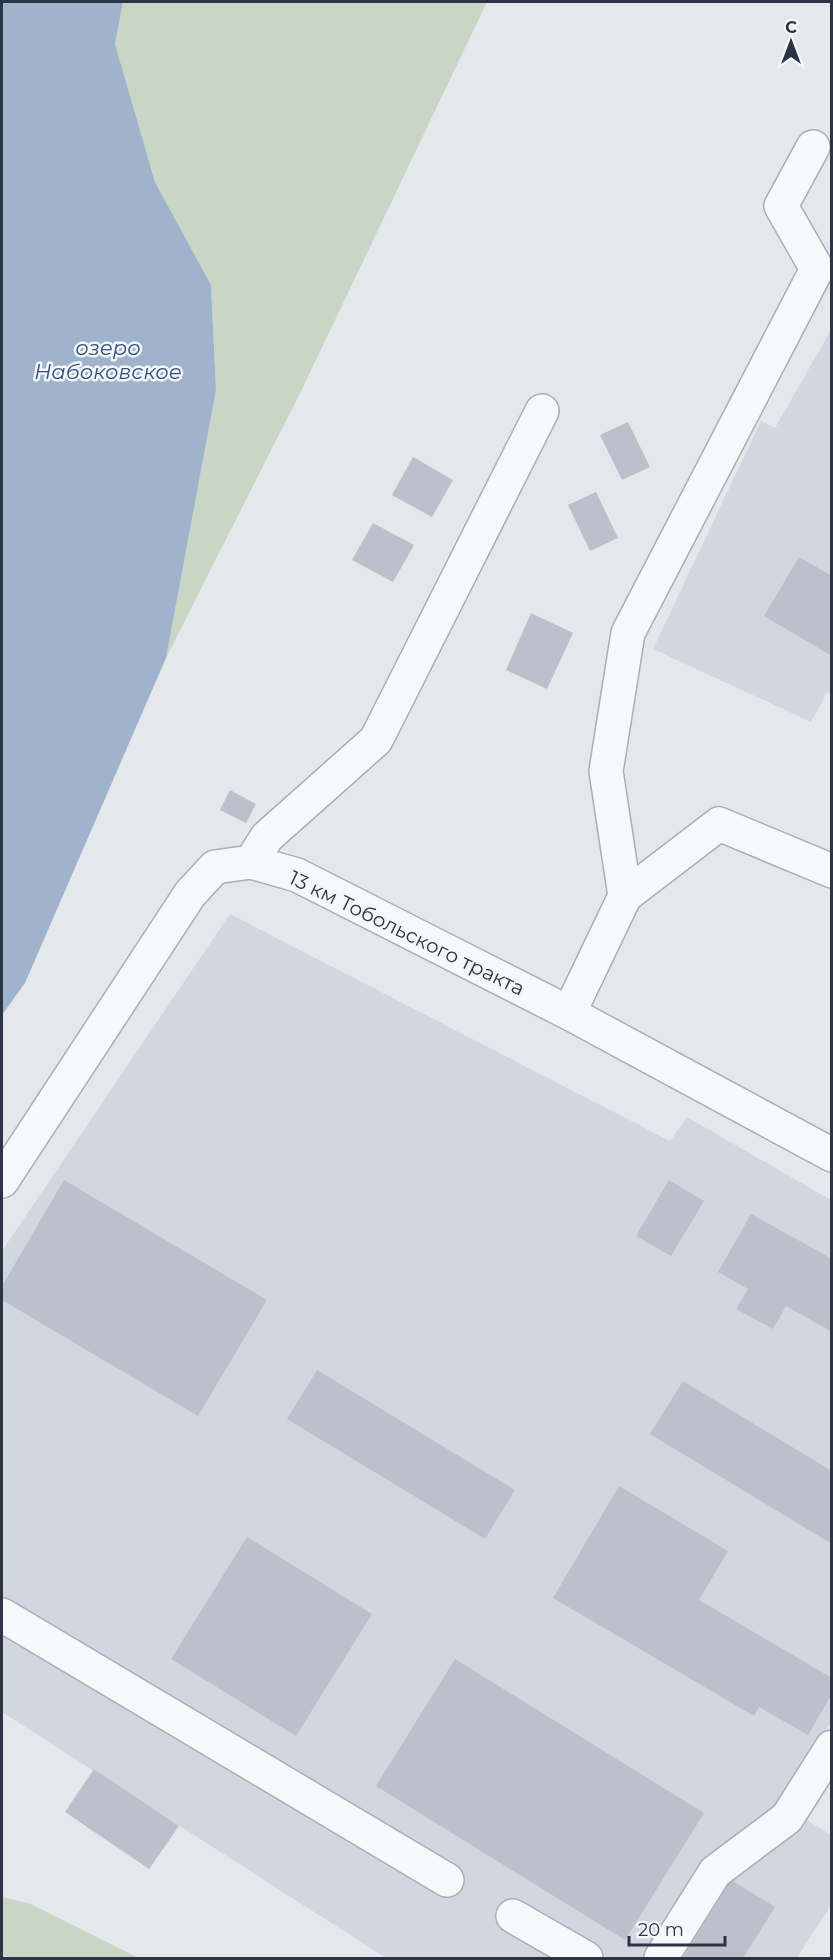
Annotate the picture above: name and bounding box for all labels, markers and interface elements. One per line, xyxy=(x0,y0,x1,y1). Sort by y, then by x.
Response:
north arrow xyxy=(761,12,821,72)
text: С xyxy=(785,18,797,37)
water label: озеро Набоковское xyxy=(34,335,182,384)
street label: 13 км Тобольского тракта xyxy=(285,865,529,1001)
scale bar xyxy=(629,1909,725,1947)
text: 20 m xyxy=(638,1919,684,1941)

